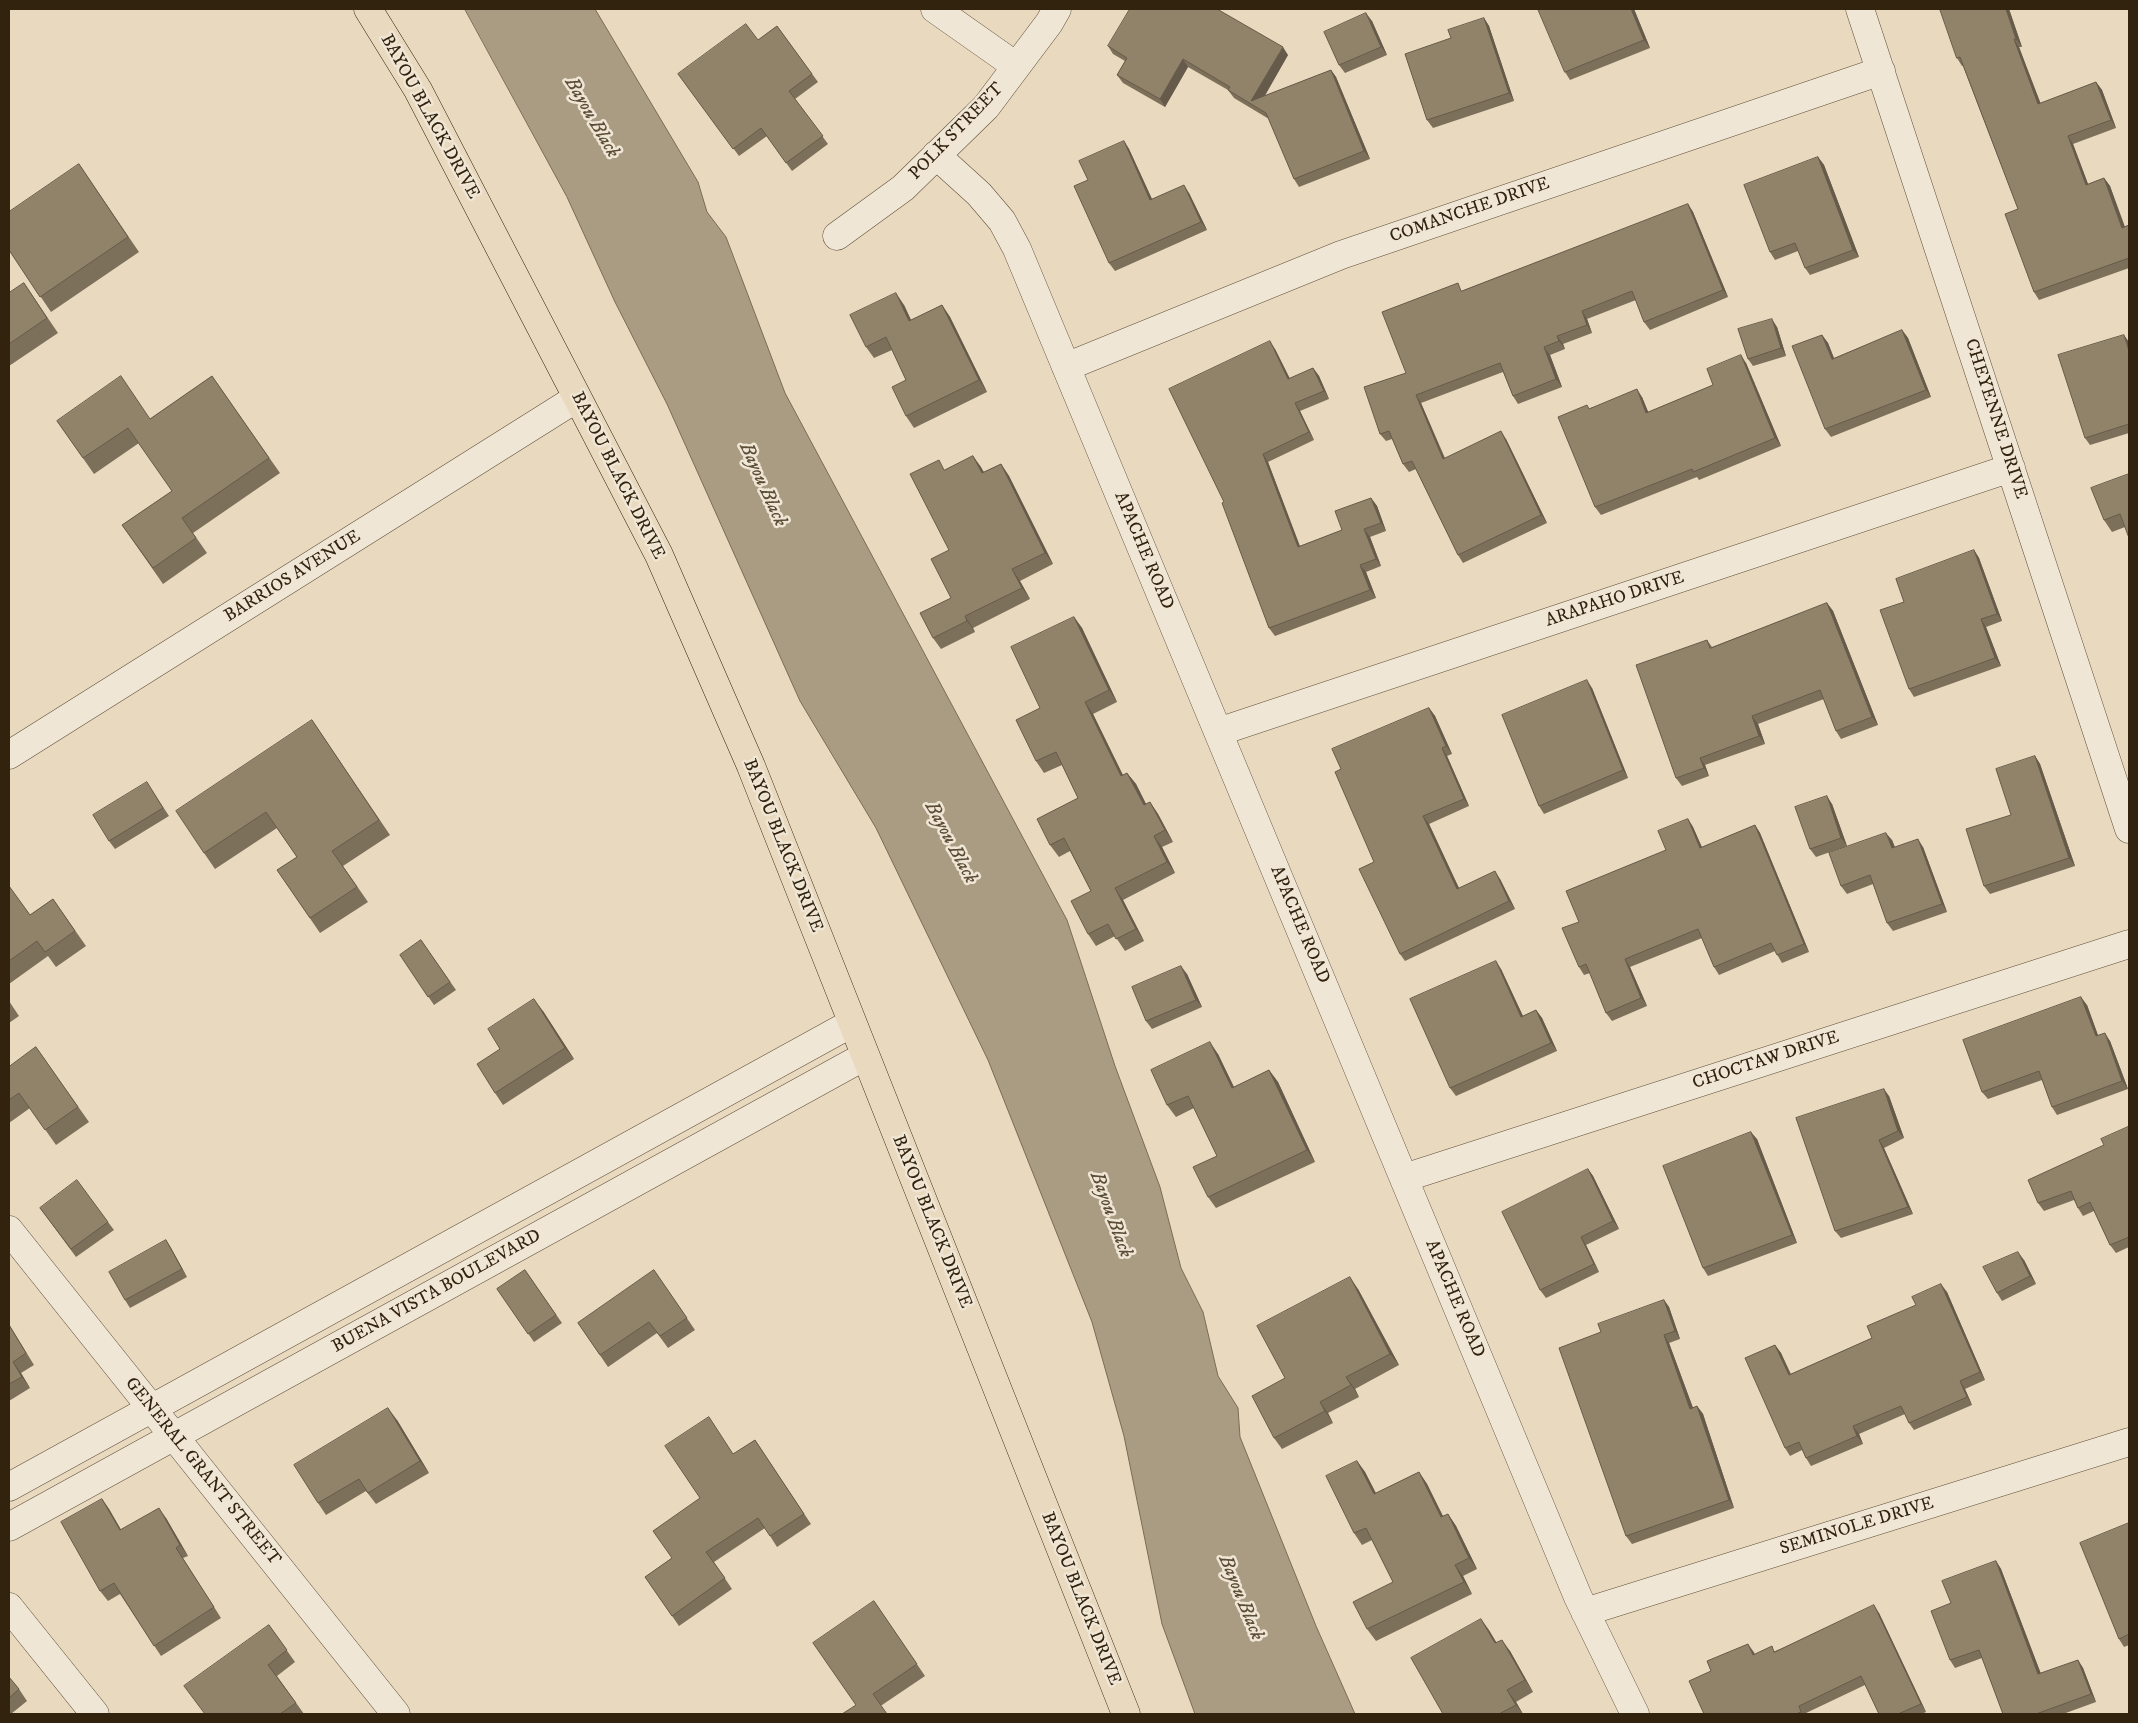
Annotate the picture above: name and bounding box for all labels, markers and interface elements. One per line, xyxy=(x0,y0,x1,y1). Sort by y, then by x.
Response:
street label: BAYOU BLACK DRIVE xyxy=(375,31,483,203)
water label: Bayou Black xyxy=(559,74,623,162)
street label: POLK STREET xyxy=(905,79,1009,185)
street label: COMANCHE DRIVE xyxy=(1387,174,1553,248)
street label: CHEYENNE DRIVE xyxy=(1959,336,2031,502)
street label: BAYOU BLACK DRIVE xyxy=(565,389,669,563)
water label: Bayou Black xyxy=(733,439,791,531)
street label: APACHE ROAD xyxy=(1108,489,1178,613)
street label: BARRIOS AVENUE xyxy=(221,526,365,628)
street label: ARAPAHO DRIVE xyxy=(1543,567,1687,633)
street label: BAYOU BLACK DRIVE xyxy=(737,756,827,936)
water label: Bayou Black xyxy=(919,798,981,888)
street label: APACHE ROAD xyxy=(1264,863,1334,987)
street label: CHOCTAW DRIVE xyxy=(1690,1027,1842,1095)
street label: BAYOU BLACK DRIVE xyxy=(886,1132,976,1312)
water label: Bayou Black xyxy=(1084,1169,1136,1261)
street label: BUENA VISTA BOULEVARD xyxy=(329,1225,545,1359)
street label: APACHE ROAD xyxy=(1419,1237,1489,1361)
street label: GENERAL GRANT STREET xyxy=(119,1374,285,1570)
street label: SEMINOLE DRIVE xyxy=(1778,1493,1936,1561)
street label: BAYOU BLACK DRIVE xyxy=(1035,1509,1125,1689)
water label: Bayou Black xyxy=(1213,1552,1267,1644)

